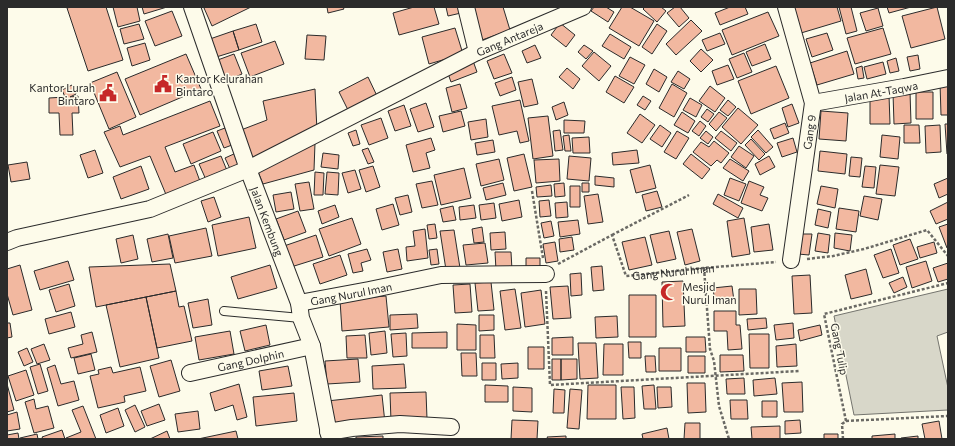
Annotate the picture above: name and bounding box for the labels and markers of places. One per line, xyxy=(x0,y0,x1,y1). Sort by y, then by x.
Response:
place label: Kantor Kelurahan Bintaro xyxy=(176,72,263,98)
public building icon: Kantor Kelurahan Bintaro xyxy=(153,74,173,94)
place label: Kantor Lurah Bintaro xyxy=(29,81,95,107)
public building icon: Kantor Lurah Bintaro xyxy=(98,83,118,103)
place label: Mesjid Nurul Iman xyxy=(682,280,737,306)
mosque icon: Mesjid Nurul Iman xyxy=(659,282,679,302)

